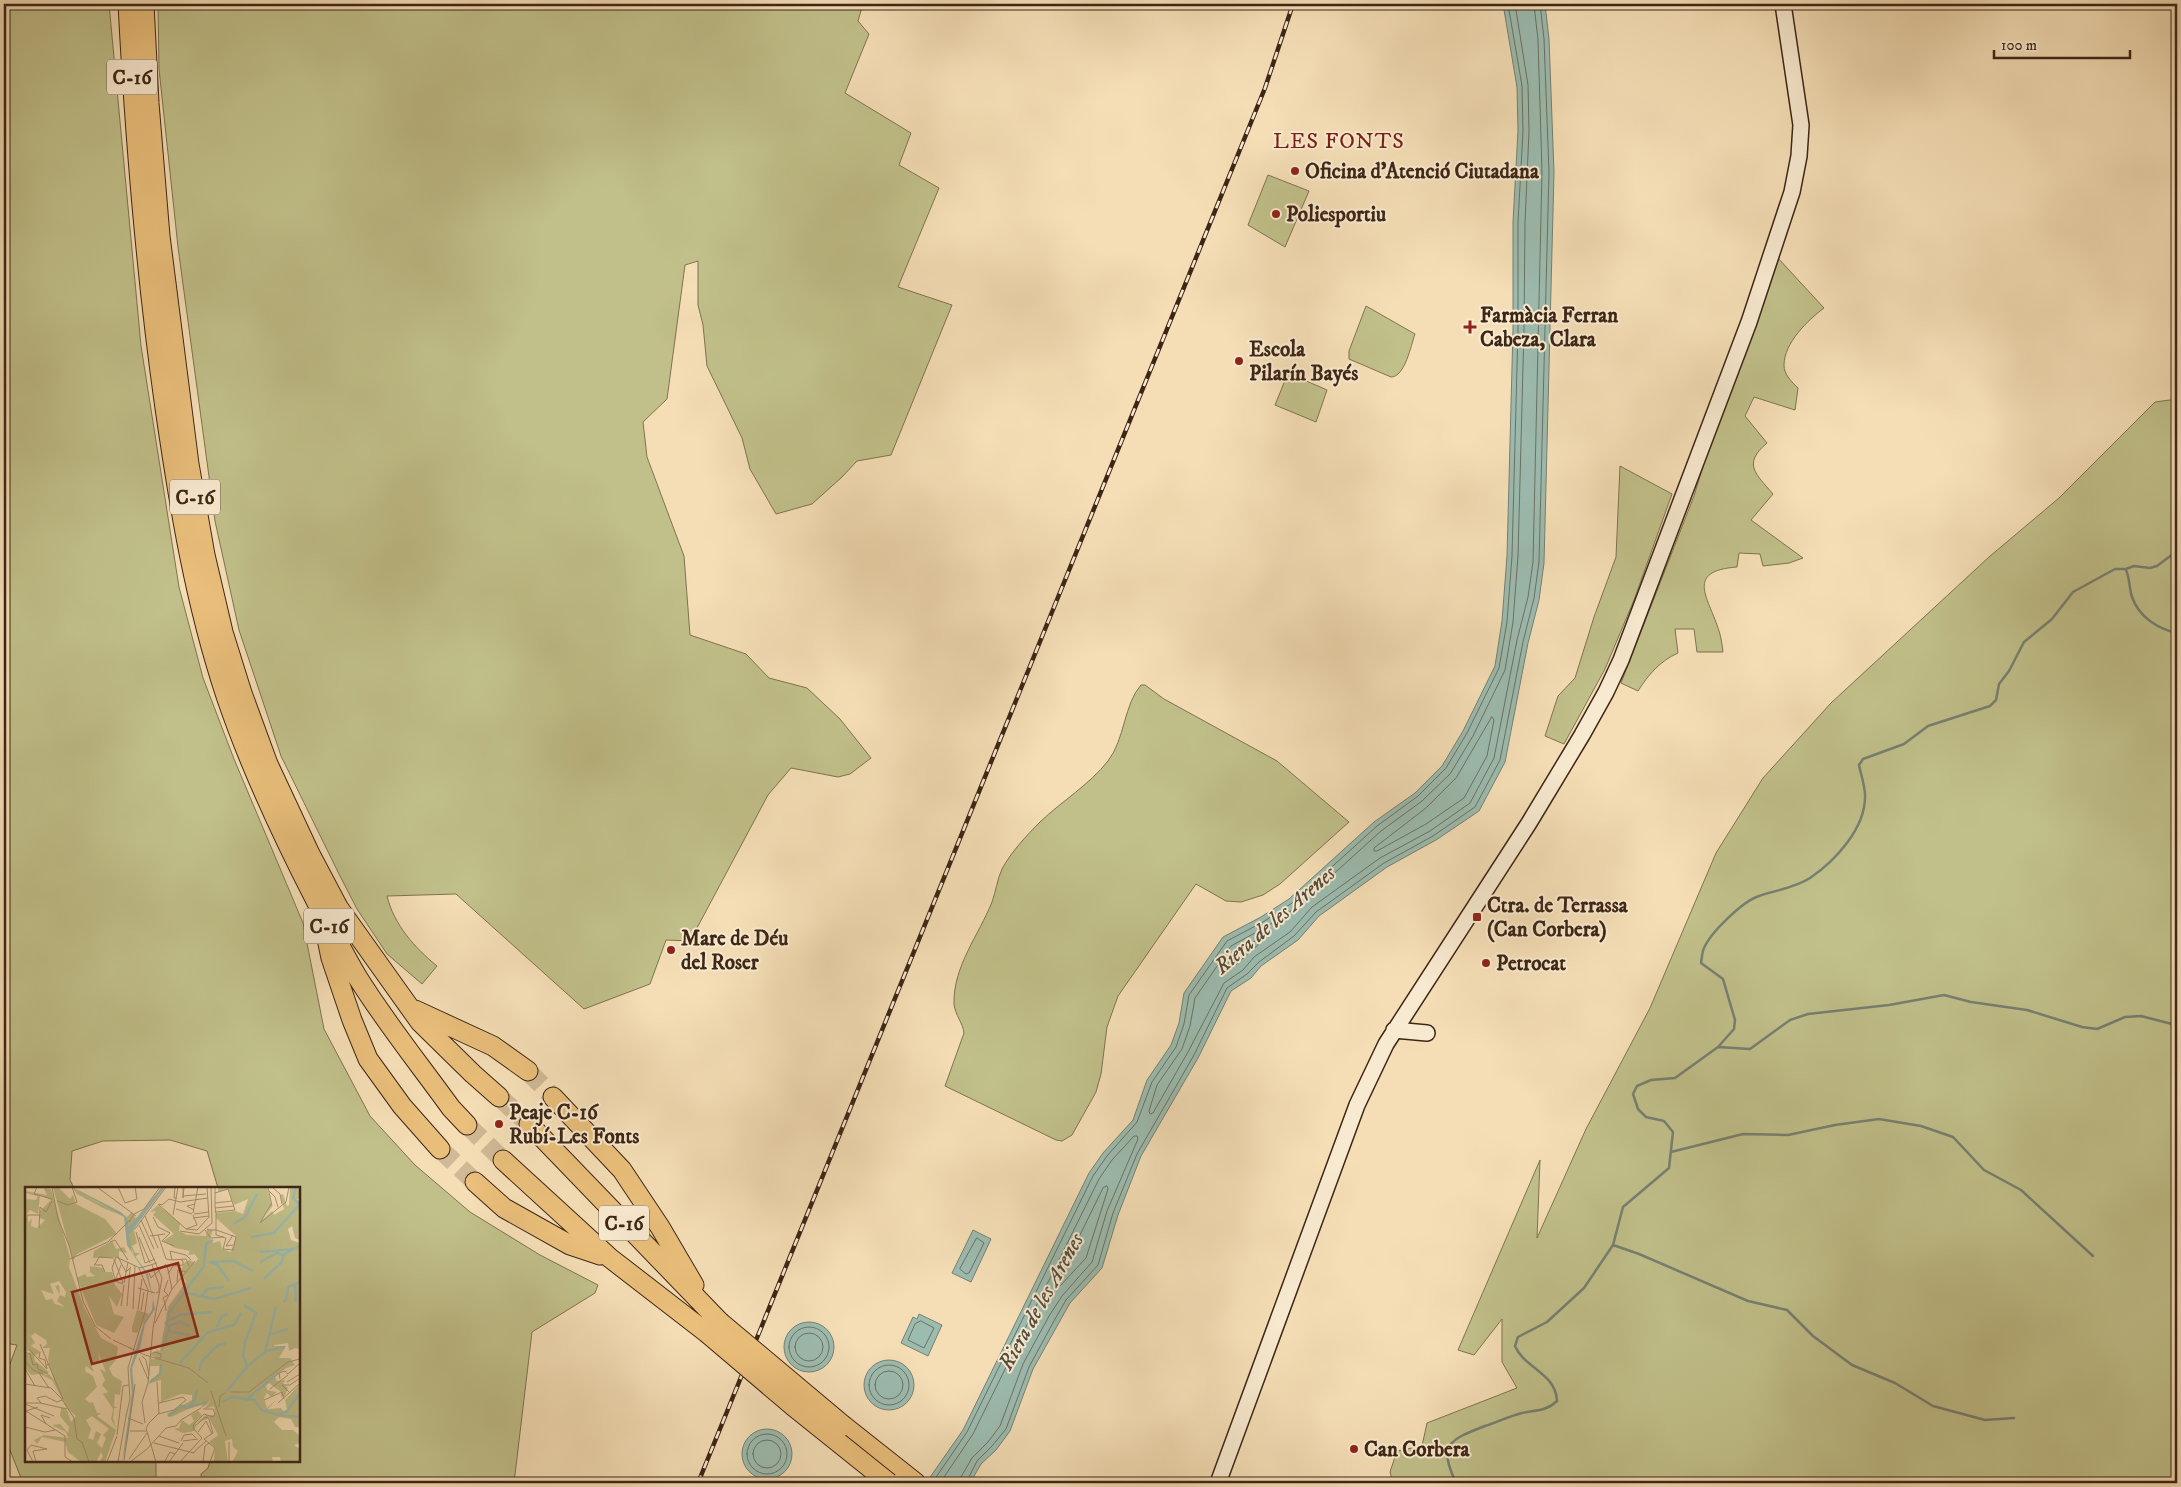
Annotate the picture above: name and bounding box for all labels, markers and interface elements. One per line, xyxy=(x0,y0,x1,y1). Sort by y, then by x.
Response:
scale bar xyxy=(1994,28,2130,60)
text: 100 m xyxy=(2001,36,2037,55)
road number: C-16 xyxy=(107,60,157,94)
district label: LES FONTS xyxy=(1273,128,1405,155)
place label: Oficina d'Atenció Ciutadana xyxy=(1305,159,1540,185)
marker: Oficina d'Atenció Ciutadana xyxy=(1289,165,1301,177)
place label: Poliesportiu xyxy=(1286,202,1386,228)
marker: Poliesportiu xyxy=(1270,208,1282,220)
place label: Farmàcia Ferran Cabeza, Clara xyxy=(1480,303,1619,353)
marker: Farmàcia Ferran Cabeza, Clara xyxy=(1464,321,1476,333)
place label: Escola Pilarín Bayés xyxy=(1249,337,1358,387)
marker: Escola Pilarín Bayés xyxy=(1233,355,1245,367)
road number: C-16 xyxy=(170,480,220,514)
water label: Riera de les Arenes xyxy=(1208,859,1342,981)
place label: Ctra. de Terrassa (Can Corbera) xyxy=(1487,893,1629,943)
road number: C-16 xyxy=(304,908,354,944)
marker: Ctra. de Terrassa (Can Corbera) xyxy=(1471,911,1483,923)
place label: Mare de Déu del Roser xyxy=(681,926,788,976)
marker: Mare de Déu del Roser xyxy=(665,944,677,956)
place label: Petrocat xyxy=(1496,951,1566,977)
marker: Petrocat xyxy=(1480,957,1492,969)
place label: Peaje C-16 Rubí-Les Fonts xyxy=(509,1100,639,1150)
marker: Peaje C-16 Rubí-Les Fonts xyxy=(493,1118,505,1130)
inset map xyxy=(25,1187,300,1462)
road number: C-16 xyxy=(599,1206,649,1240)
water label: Riera de les Arenes xyxy=(992,1227,1091,1376)
place label: Can Corbera xyxy=(1364,1437,1471,1463)
marker: Can Corbera xyxy=(1348,1443,1360,1455)

